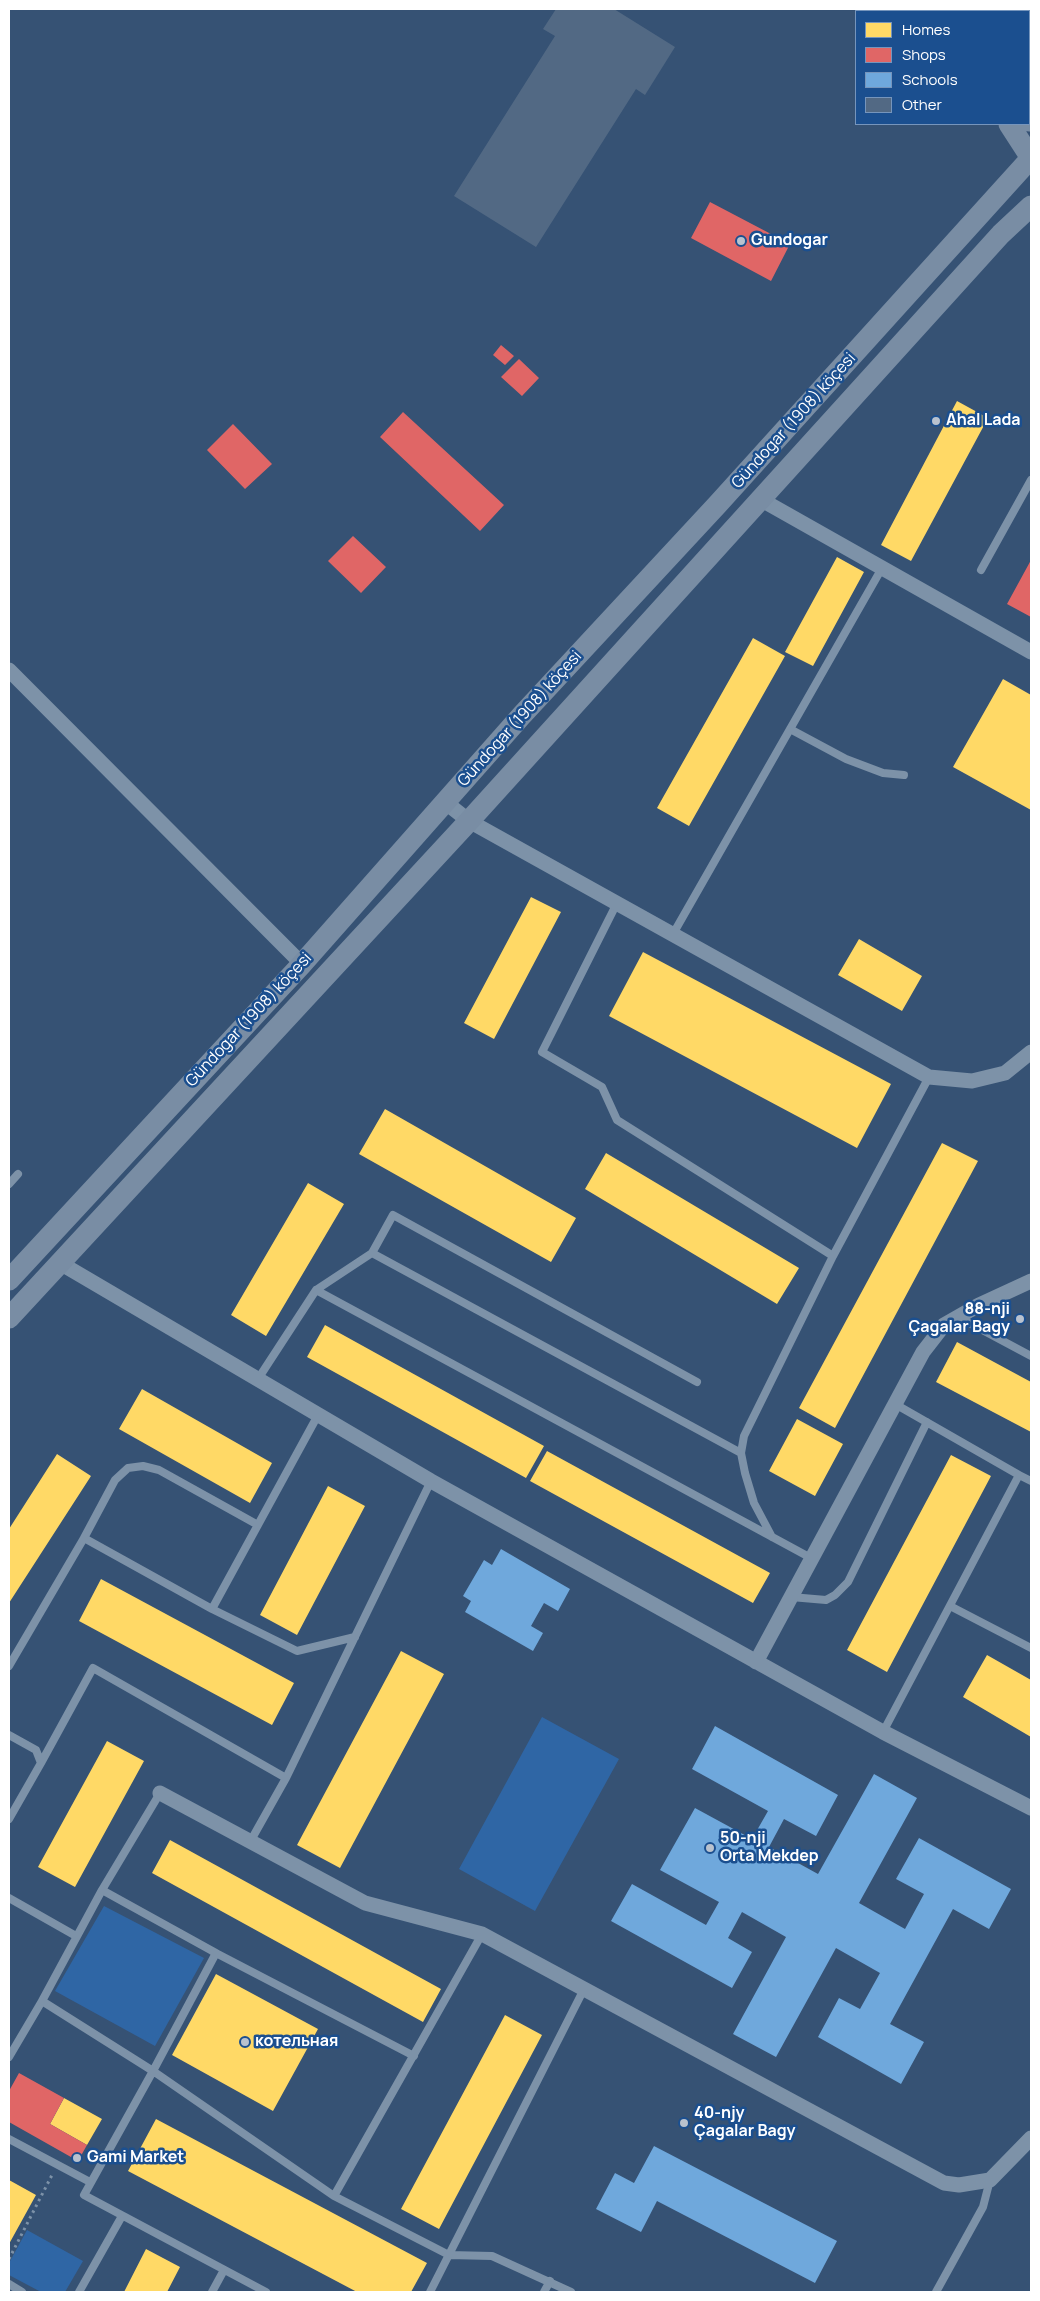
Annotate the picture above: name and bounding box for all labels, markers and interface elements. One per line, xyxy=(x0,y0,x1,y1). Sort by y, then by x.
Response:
legend xyxy=(855,10,1030,125)
text: Homes xyxy=(902,19,950,40)
text: Shops xyxy=(902,44,946,65)
text: Schools xyxy=(902,69,958,90)
text: Other xyxy=(902,94,942,115)
place label: Gundogar xyxy=(751,231,828,251)
marker: Gundogar xyxy=(735,235,747,247)
street label: Gündogar (1908) köçesi xyxy=(728,349,860,493)
place label: Ahal Lada xyxy=(946,411,1020,431)
marker: Ahal Lada xyxy=(930,415,942,427)
street label: Gündogar (1908) köçesi xyxy=(454,647,586,791)
street label: Gündogar (1908) köçesi xyxy=(182,949,316,1091)
place label: 88-nji Çagalar Bagy xyxy=(908,1300,1010,1338)
marker: 88-nji Çagalar Bagy xyxy=(1014,1313,1026,1325)
place label: 50-nji Orta Mekdep xyxy=(720,1829,819,1867)
marker: 50-nji Orta Mekdep xyxy=(704,1842,716,1854)
place label: котельная xyxy=(255,2032,338,2052)
marker: котельная xyxy=(239,2036,251,2048)
place label: 40-njy Çagalar Bagy xyxy=(694,2104,796,2142)
marker: 40-njy Çagalar Bagy xyxy=(678,2117,690,2129)
place label: Gami Market xyxy=(87,2148,184,2168)
marker: Gami Market xyxy=(71,2152,83,2164)

